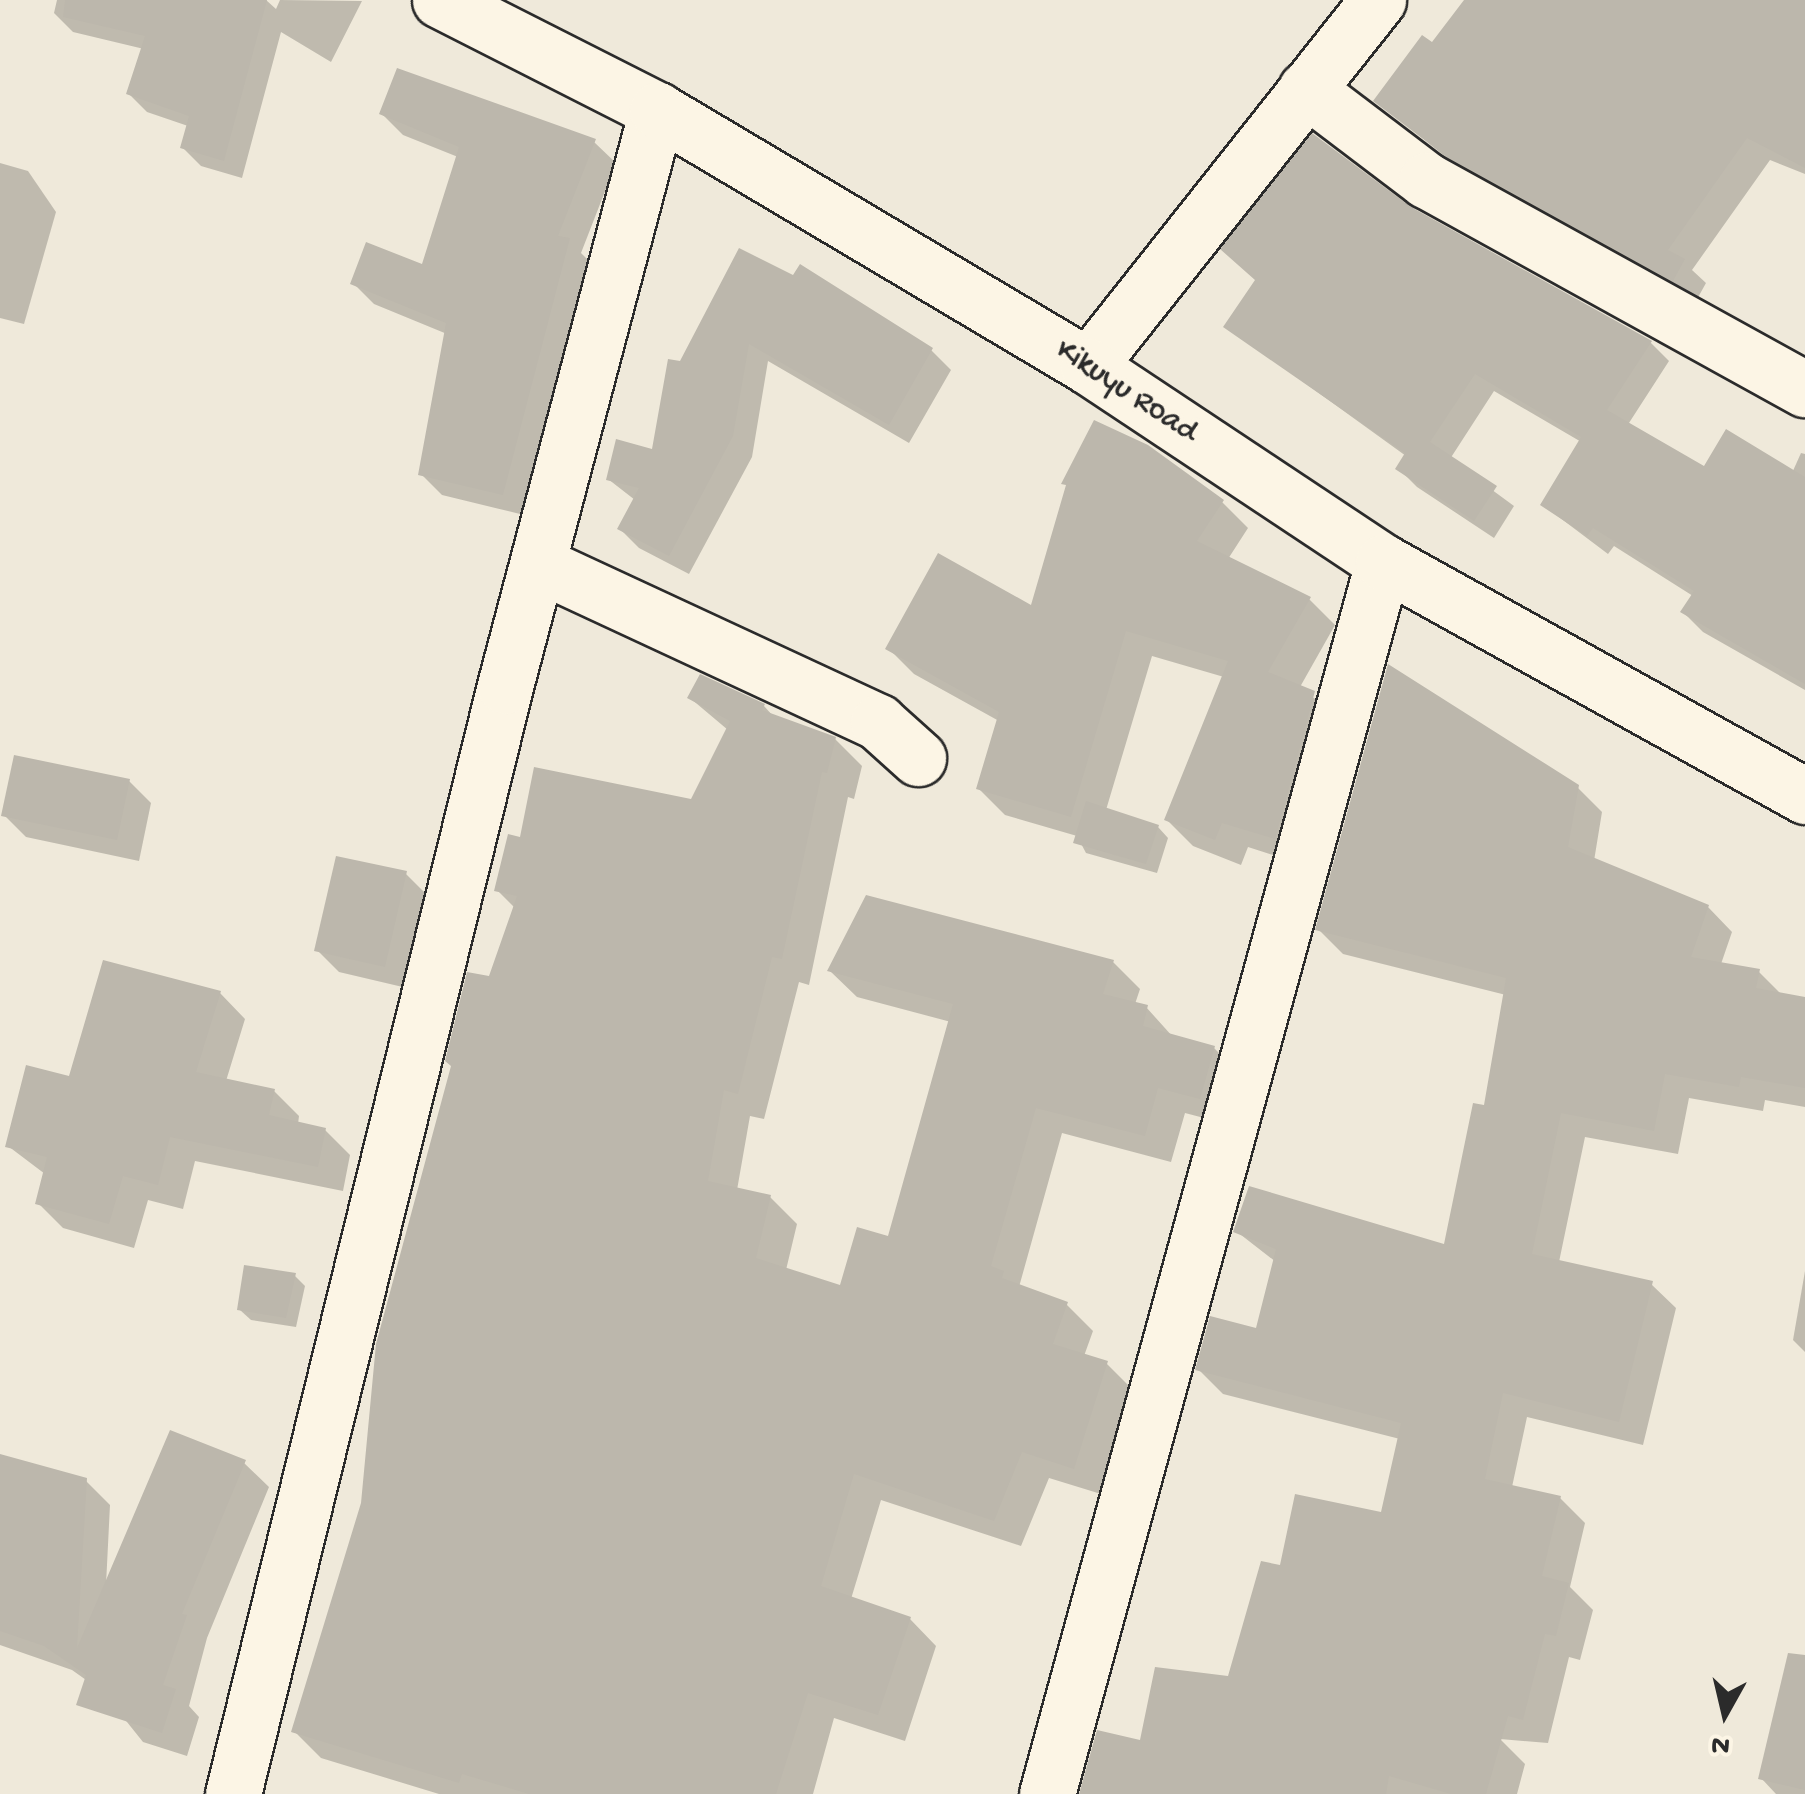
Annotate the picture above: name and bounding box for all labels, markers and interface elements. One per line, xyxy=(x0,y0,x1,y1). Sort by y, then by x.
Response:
street label: Kikuyu Road xyxy=(1048,332,1204,452)
north arrow xyxy=(1675,1664,1775,1764)
text: N xyxy=(1709,1727,1732,1762)

